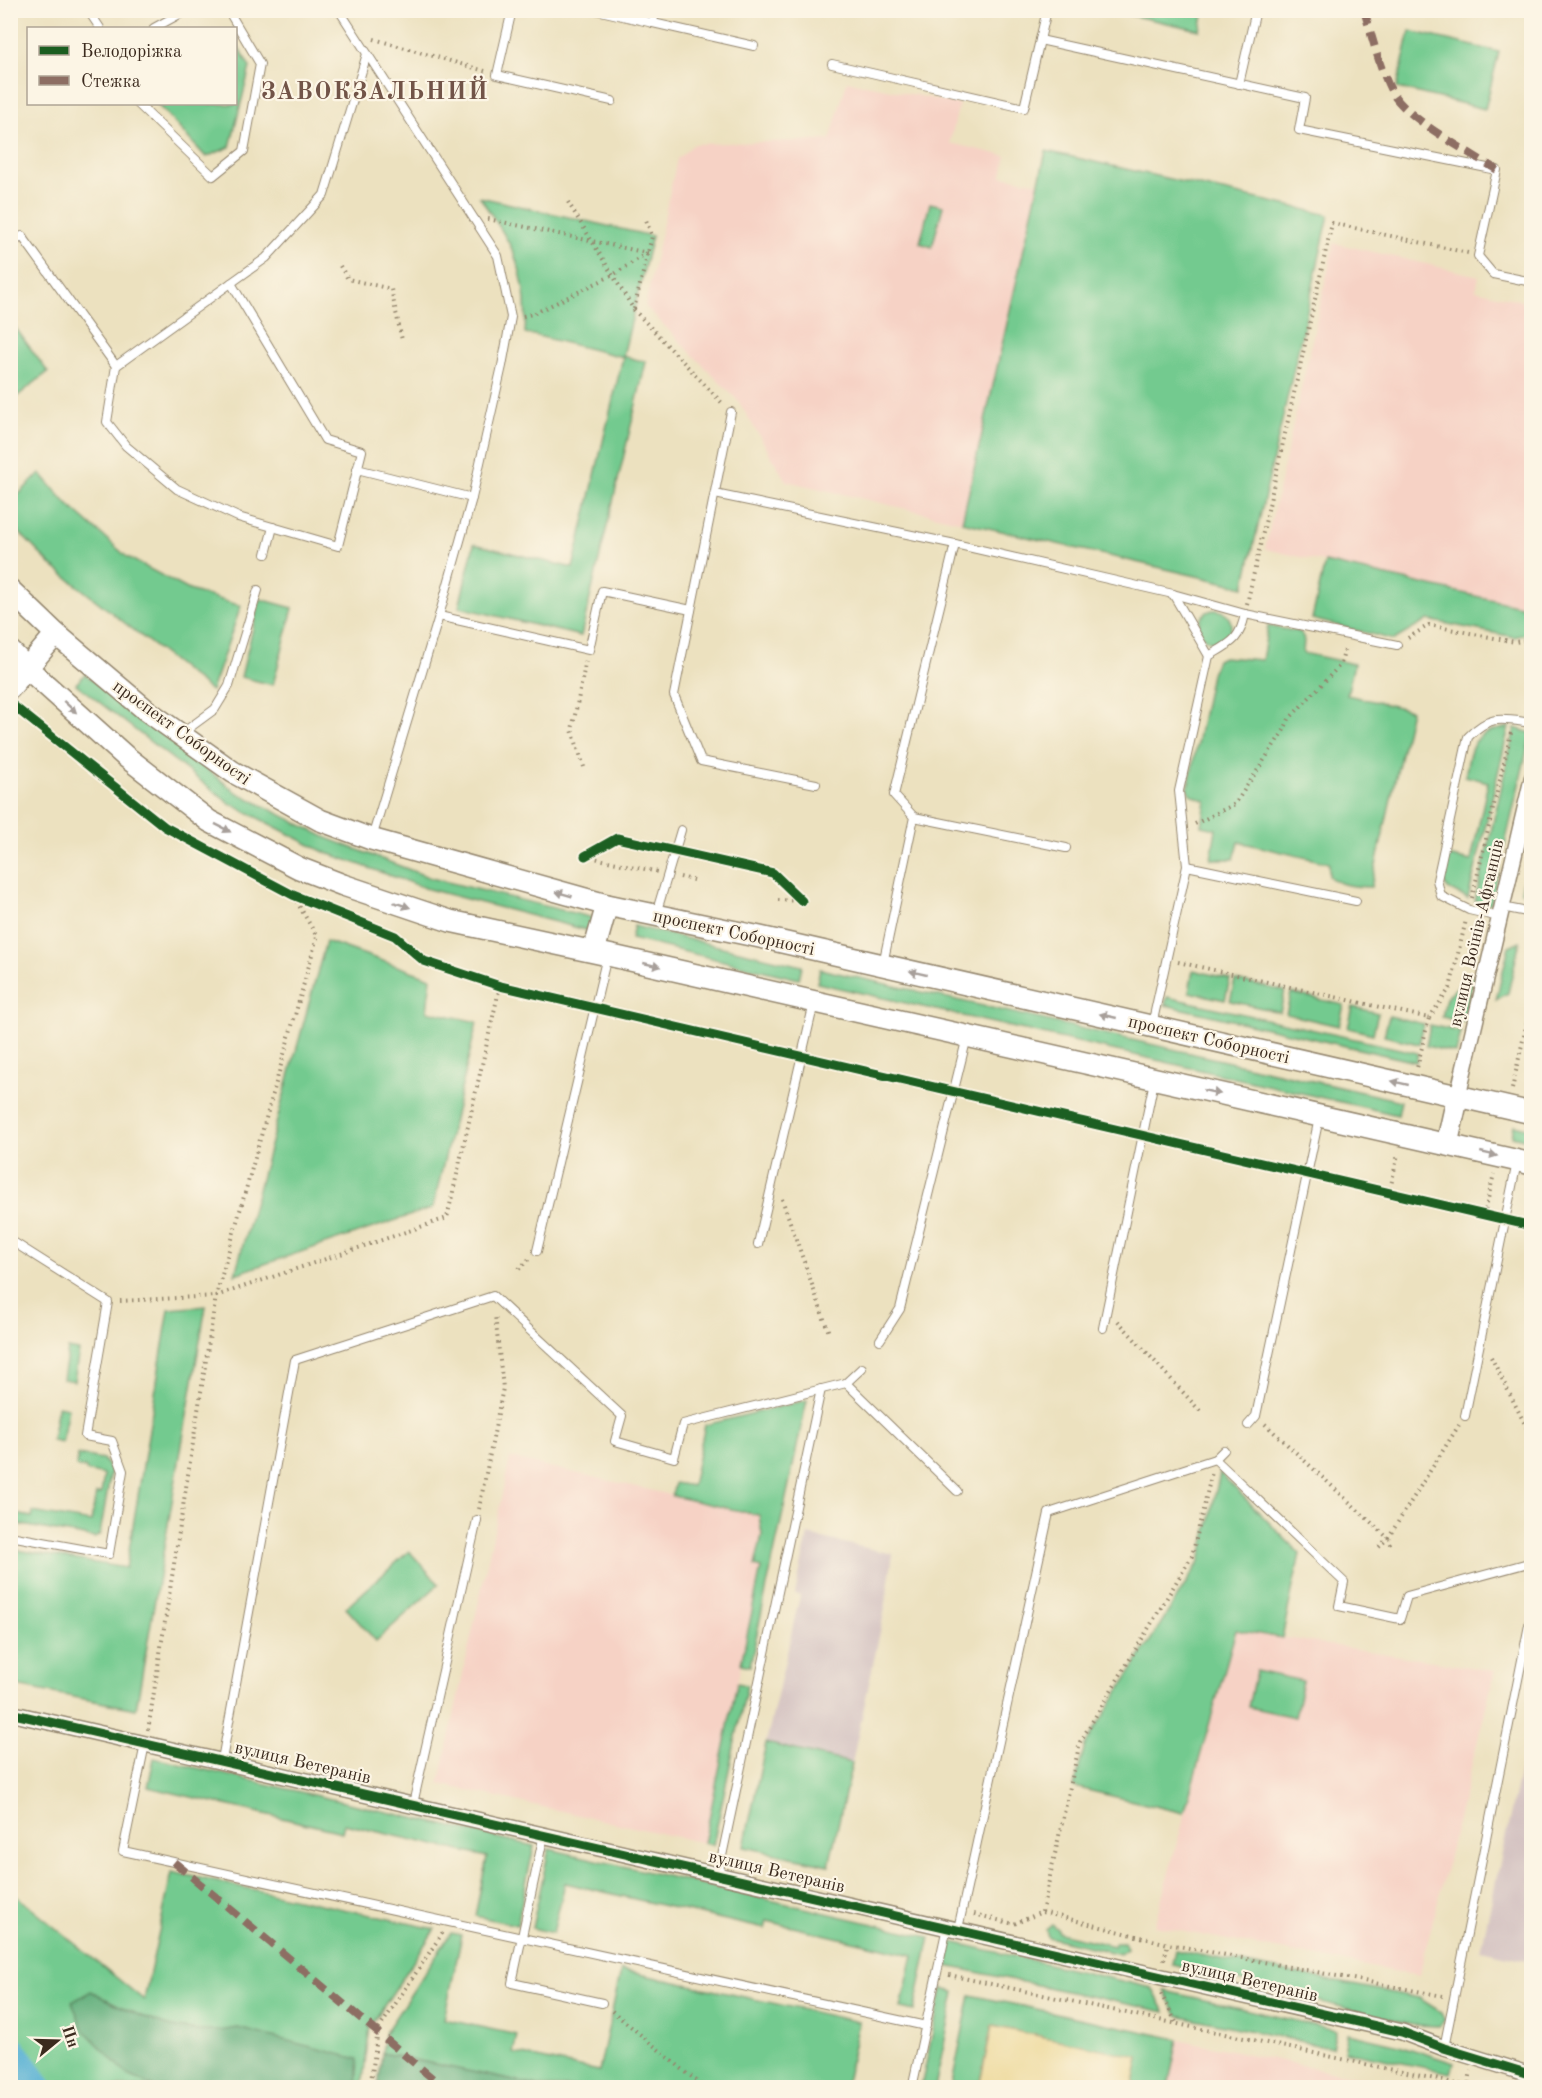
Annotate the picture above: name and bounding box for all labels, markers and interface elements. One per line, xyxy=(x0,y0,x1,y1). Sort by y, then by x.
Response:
legend xyxy=(27,27,237,105)
text: Велодоріжка xyxy=(81,43,182,61)
text: Стежка xyxy=(81,73,141,91)
district label: ЗАВОКЗАЛЬНИЙ xyxy=(261,75,489,105)
street label: проспект Соборності xyxy=(109,677,253,789)
one-way arrow xyxy=(63,700,78,714)
one-way arrow xyxy=(214,824,231,833)
street label: вулиця Воїнів-Афганців xyxy=(1447,838,1508,1029)
one-way arrow xyxy=(555,888,573,898)
one-way arrow xyxy=(393,900,411,910)
street label: проспект Соборності xyxy=(651,907,816,959)
one-way arrow xyxy=(643,960,662,970)
one-way arrow xyxy=(908,968,927,977)
one-way arrow xyxy=(1098,1011,1117,1020)
street label: проспект Соборності xyxy=(1126,1013,1291,1067)
one-way arrow xyxy=(1391,1077,1410,1087)
one-way arrow xyxy=(1202,1088,1221,1098)
one-way arrow xyxy=(1480,1150,1498,1160)
street label: вулиця Ветеранів xyxy=(233,1739,373,1787)
street label: вулиця Ветеранів xyxy=(707,1848,847,1896)
street label: вулиця Ветеранів xyxy=(1180,1957,1320,2005)
north arrow xyxy=(27,2011,87,2071)
text: Пн xyxy=(58,2024,80,2050)

